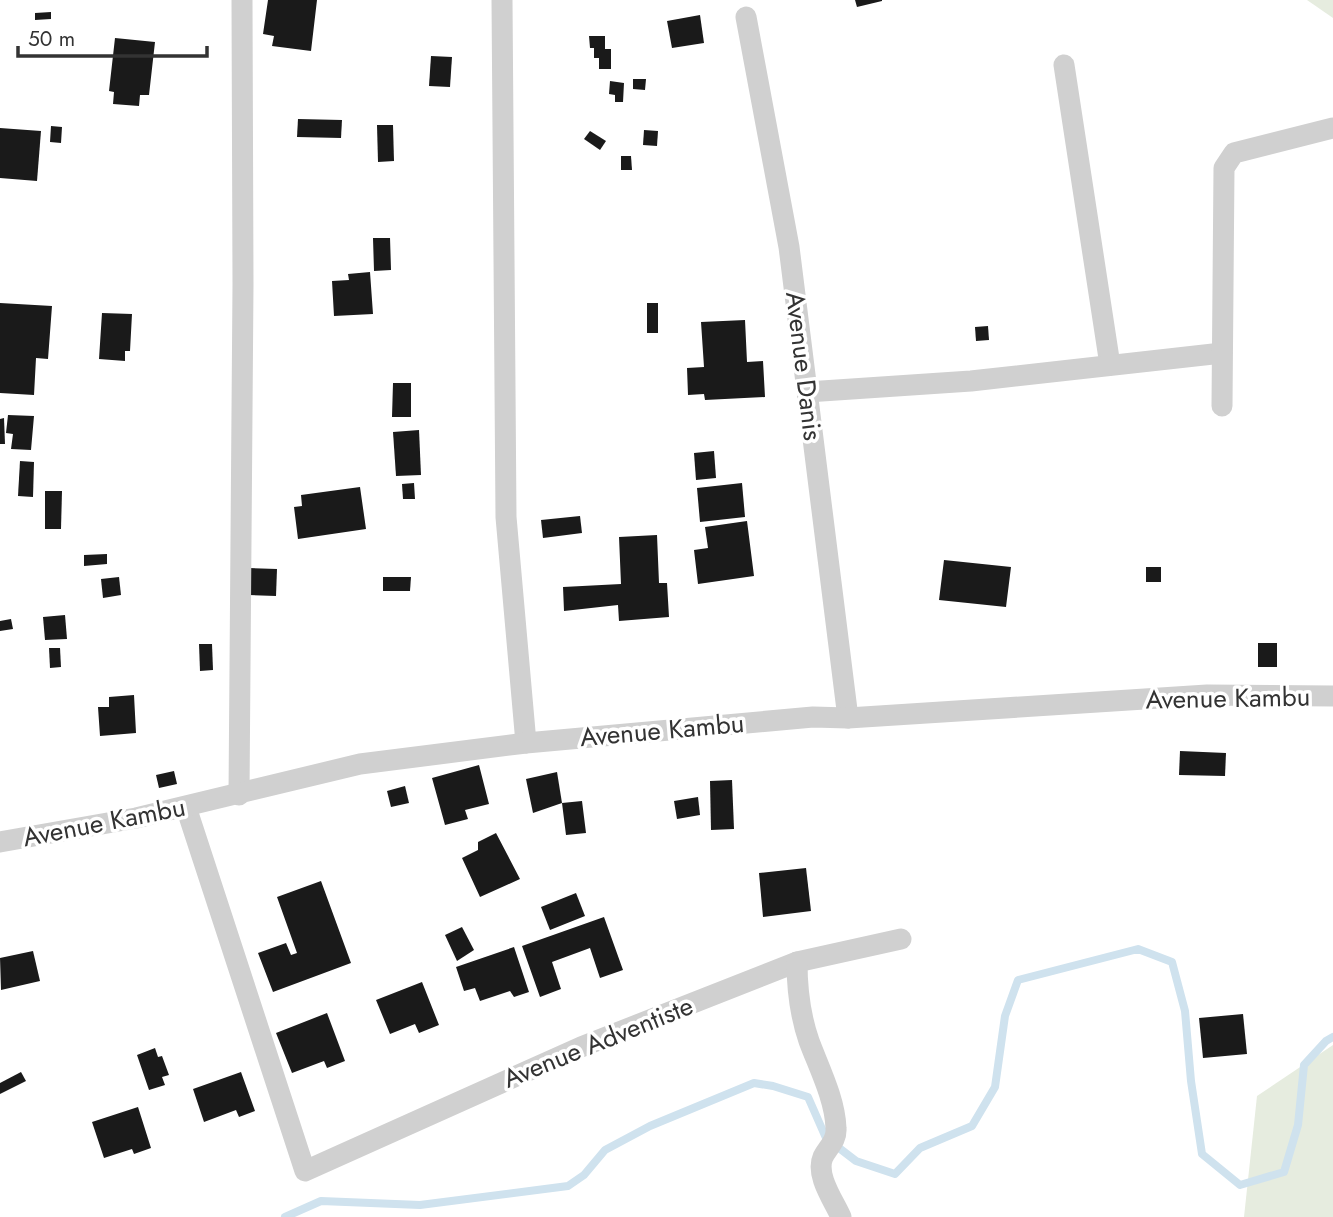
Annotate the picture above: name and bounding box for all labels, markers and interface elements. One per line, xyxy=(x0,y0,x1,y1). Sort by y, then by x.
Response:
scale bar xyxy=(18,14,206,58)
text: 50 m xyxy=(28,24,75,54)
street label: Avenue Danis xyxy=(776,289,832,443)
street label: Avenue Kambu xyxy=(1145,678,1311,718)
street label: Avenue Kambu xyxy=(578,704,746,756)
street label: Avenue Kambu xyxy=(20,788,188,856)
street label: Avenue Adventiste xyxy=(497,987,699,1097)

